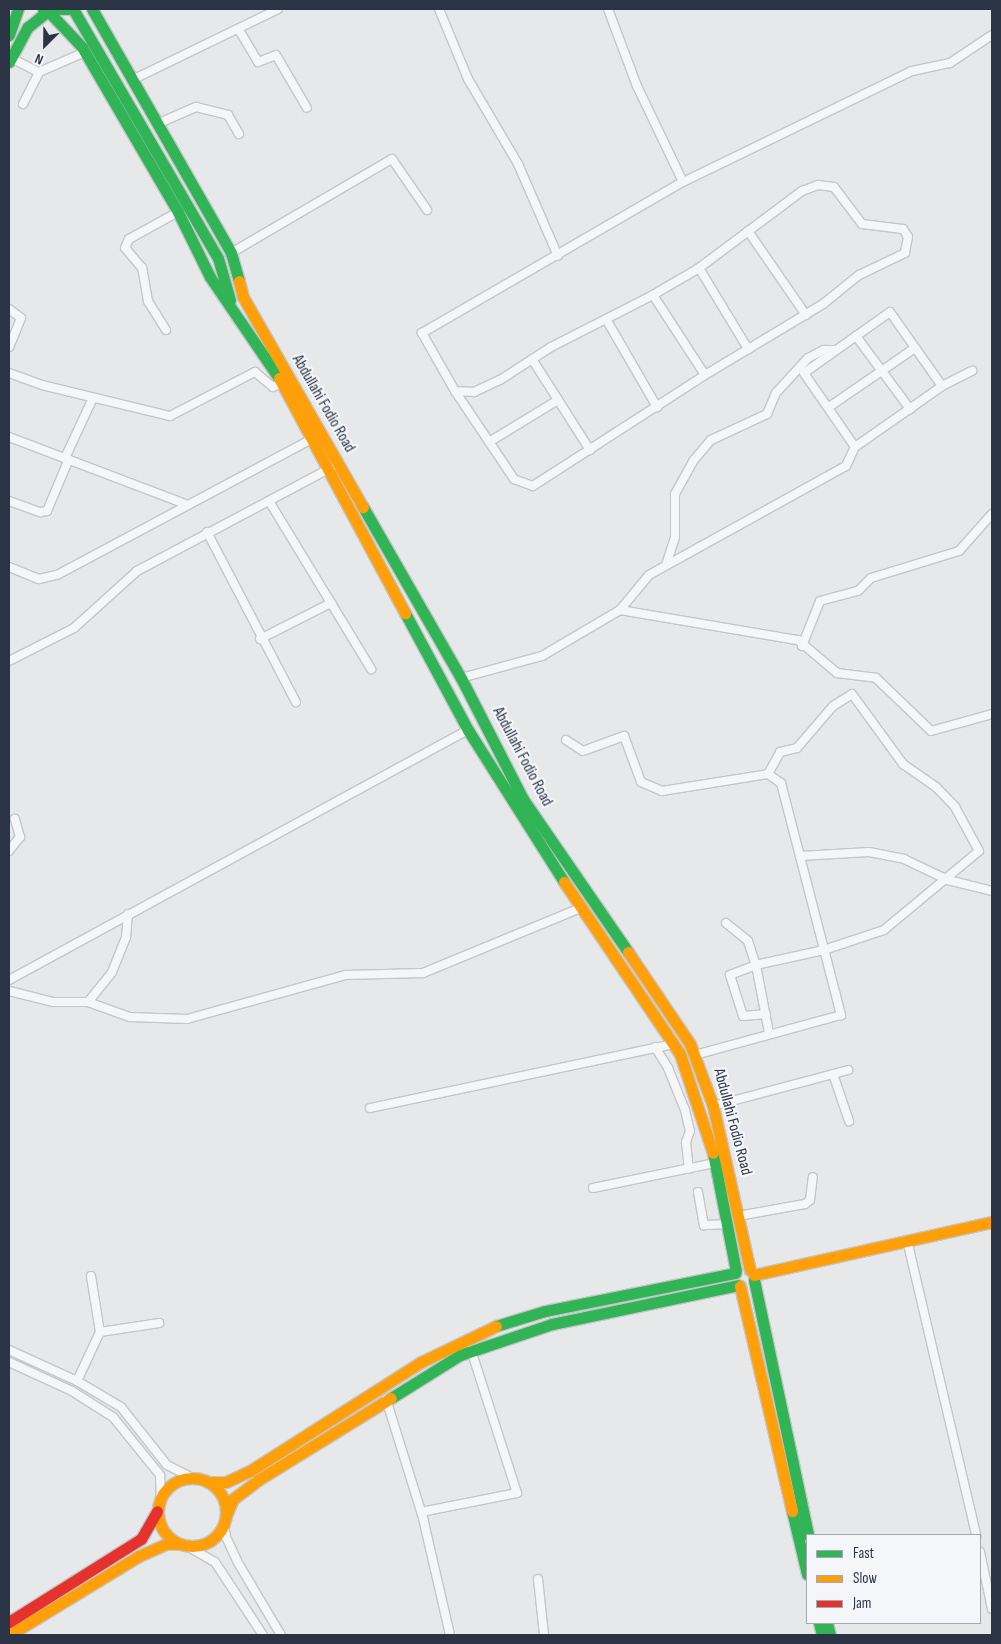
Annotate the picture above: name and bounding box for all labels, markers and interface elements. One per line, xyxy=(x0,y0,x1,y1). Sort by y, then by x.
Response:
north arrow xyxy=(20,20,70,70)
text: N xyxy=(32,50,46,69)
street label: Abdullahi Fodio Road xyxy=(287,352,359,456)
street label: Abdullahi Fodio Road xyxy=(488,704,556,810)
street label: Abdullahi Fodio Road xyxy=(709,1067,755,1177)
legend xyxy=(806,1534,981,1624)
text: Fast xyxy=(853,1544,874,1563)
text: Slow xyxy=(853,1569,877,1588)
text: Jam xyxy=(853,1594,871,1613)

